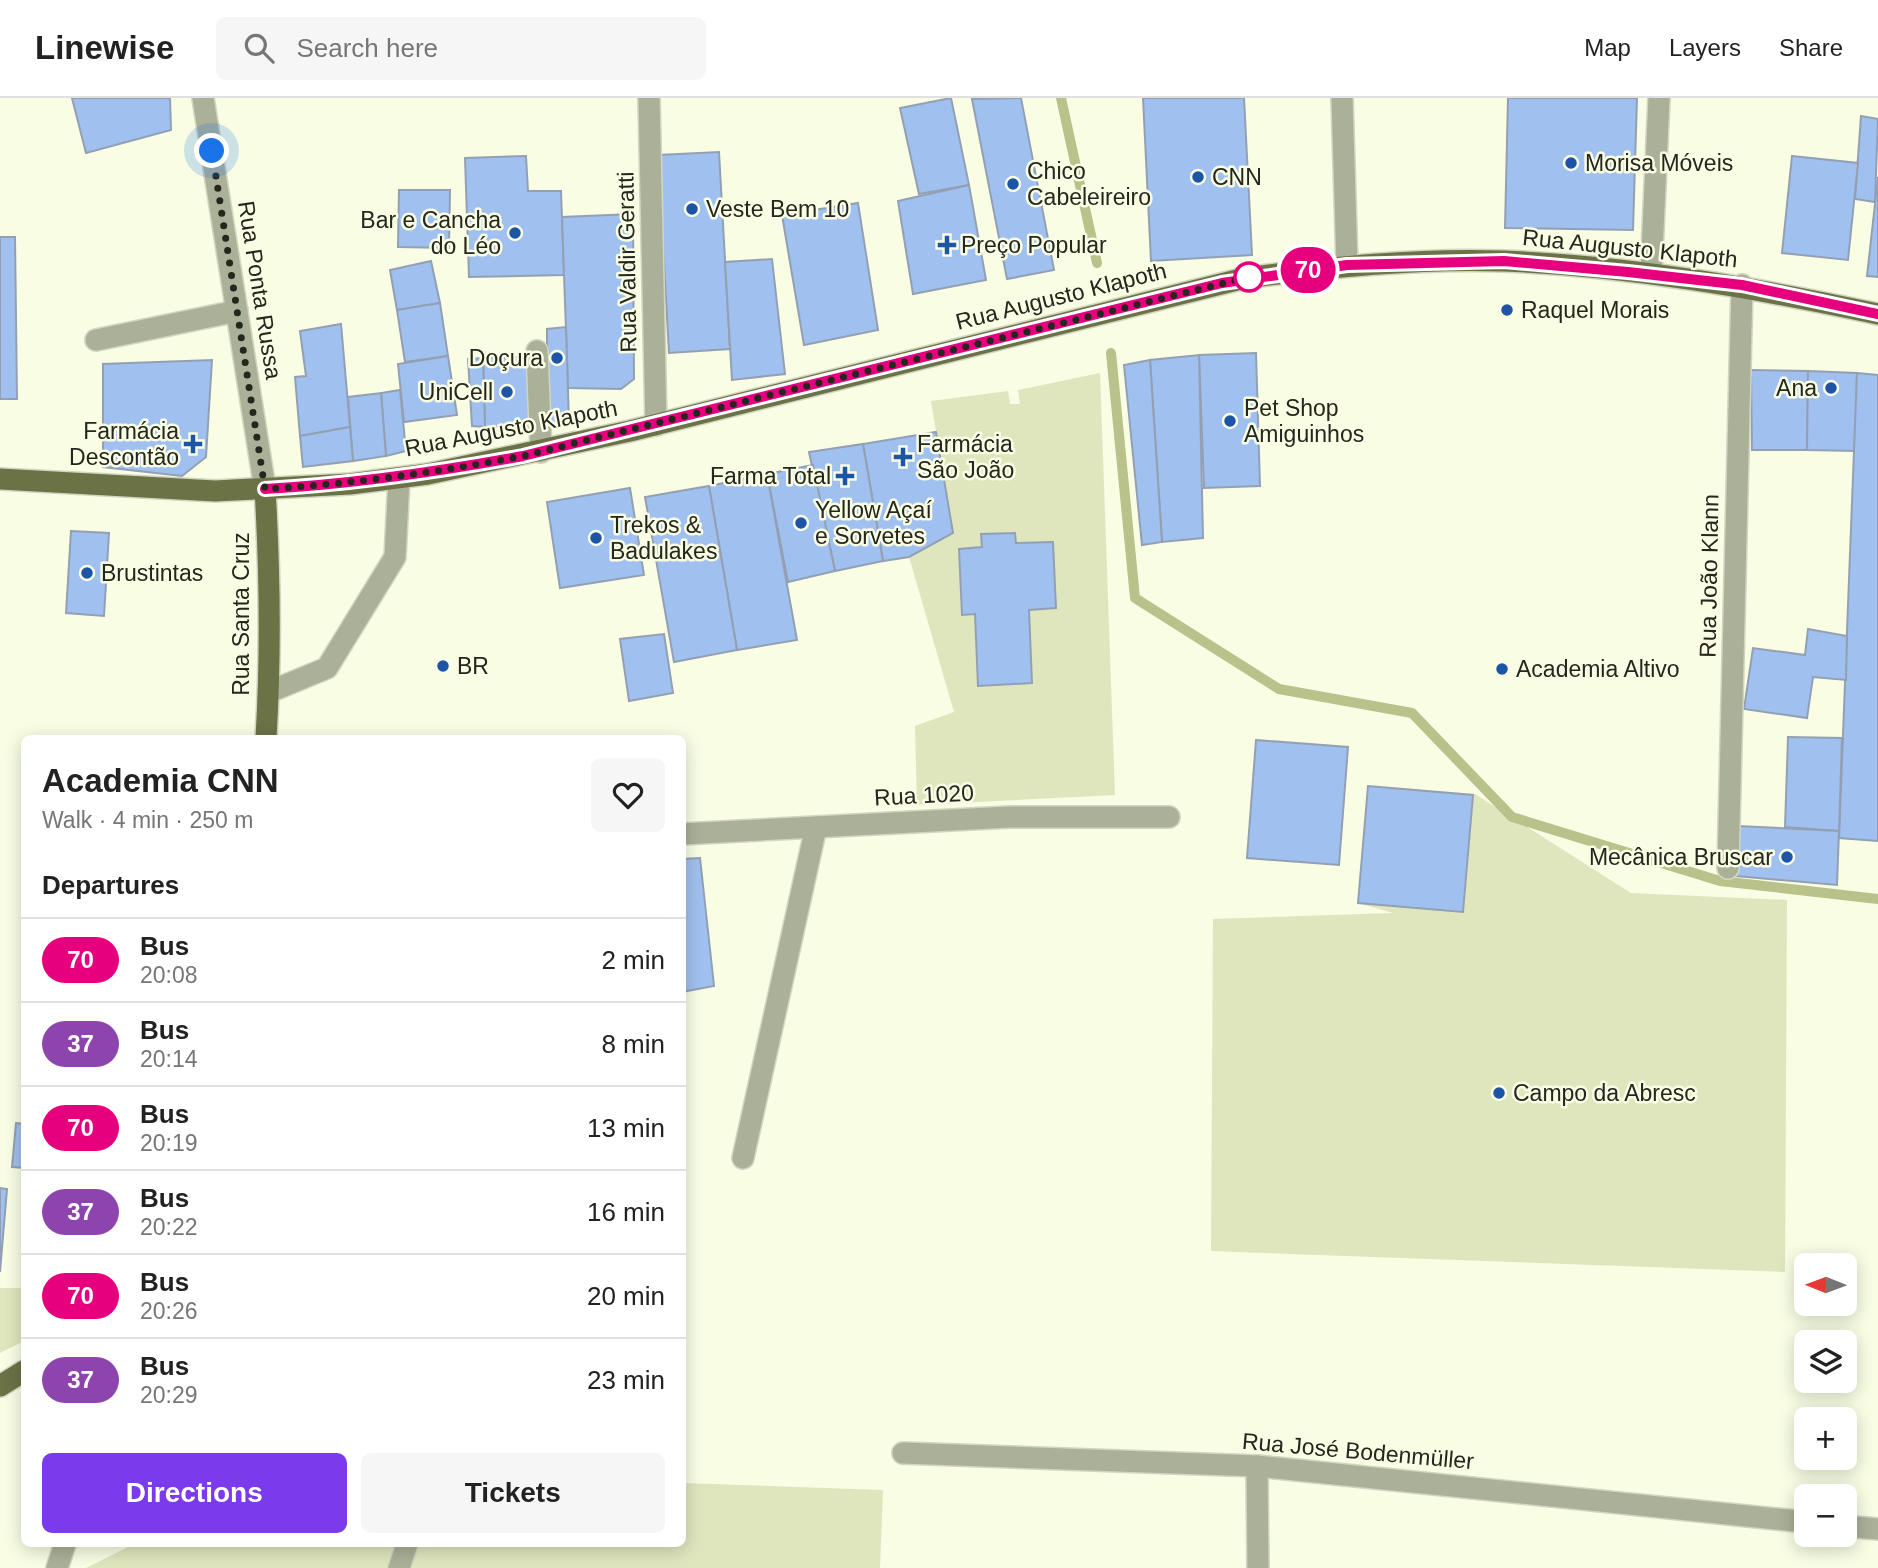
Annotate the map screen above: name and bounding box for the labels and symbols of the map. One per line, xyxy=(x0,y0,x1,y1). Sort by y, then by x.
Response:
your location xyxy=(194,133,229,168)
place label: Morisa Móveis xyxy=(1585,150,1733,176)
marker: Morisa Móveis xyxy=(1563,155,1579,171)
place label: Chico Cabeleireiro xyxy=(1027,158,1151,210)
place label: CNN xyxy=(1212,164,1262,190)
marker: CNN xyxy=(1190,169,1206,185)
street label: Rua Valdir Geratti xyxy=(612,171,642,353)
marker: Chico Cabeleireiro xyxy=(1005,176,1021,192)
place label: Veste Bem 10 xyxy=(706,196,849,222)
street label: Rua Ponta Russa xyxy=(233,199,287,381)
marker: Veste Bem 10 xyxy=(684,201,700,217)
place label: Bar e Cancha do Léo xyxy=(360,207,501,259)
street label: Rua Augusto Klapoth xyxy=(1521,224,1739,272)
marker: Bar e Cancha do Léo xyxy=(507,225,523,241)
place label: Preço Popular xyxy=(961,232,1107,258)
marker: Preço Popular xyxy=(939,237,955,253)
line badge: 70 xyxy=(1276,247,1340,293)
street label: Rua Augusto Klapoth xyxy=(953,257,1169,335)
unlabelled marker xyxy=(1234,262,1264,292)
place label: Raquel Morais xyxy=(1521,297,1669,323)
marker: Raquel Morais xyxy=(1499,302,1515,318)
place label: Doçura xyxy=(469,345,543,371)
marker: Doçura xyxy=(549,350,565,366)
place label: Ana xyxy=(1776,375,1817,401)
place label: UniCell xyxy=(419,379,493,405)
marker: Ana xyxy=(1823,380,1839,396)
marker: UniCell xyxy=(499,384,515,400)
street label: Rua Augusto Klapoth xyxy=(402,395,620,461)
place label: Pet Shop Amiguinhos xyxy=(1244,395,1364,447)
marker: Pet Shop Amiguinhos xyxy=(1222,413,1238,429)
place label: Farmácia Descontão xyxy=(69,418,179,470)
place label: Farmácia São João xyxy=(917,431,1014,483)
marker: Farmácia Descontão xyxy=(185,436,201,452)
marker: Farmácia São João xyxy=(895,449,911,465)
place label: Farma Total xyxy=(710,463,831,489)
marker: Farma Total xyxy=(837,468,853,484)
street label: Rua João Klann xyxy=(1695,494,1723,658)
place label: Yellow Açaí e Sorvetes xyxy=(815,497,932,549)
place label: Trekos & Badulakes xyxy=(610,512,717,564)
marker: Yellow Açaí e Sorvetes xyxy=(793,515,809,531)
marker: Trekos & Badulakes xyxy=(588,530,604,546)
street label: Rua Santa Cruz xyxy=(228,532,254,696)
place label: Brustintas xyxy=(101,560,203,586)
marker: Brustintas xyxy=(79,565,95,581)
place label: BR xyxy=(457,653,489,679)
place label: Academia Altivo xyxy=(1516,656,1680,682)
marker: BR xyxy=(435,658,451,674)
marker: Academia Altivo xyxy=(1494,661,1510,677)
street label: Rua 1020 xyxy=(874,779,974,811)
place label: Mecânica Bruscar xyxy=(1589,844,1773,870)
marker: Mecânica Bruscar xyxy=(1779,849,1795,865)
place label: Campo da Abresc xyxy=(1513,1080,1696,1106)
marker: Campo da Abresc xyxy=(1491,1085,1507,1101)
north arrow xyxy=(1794,1253,1857,1316)
street label: Rua José Bodenmüller xyxy=(1241,1428,1475,1474)

